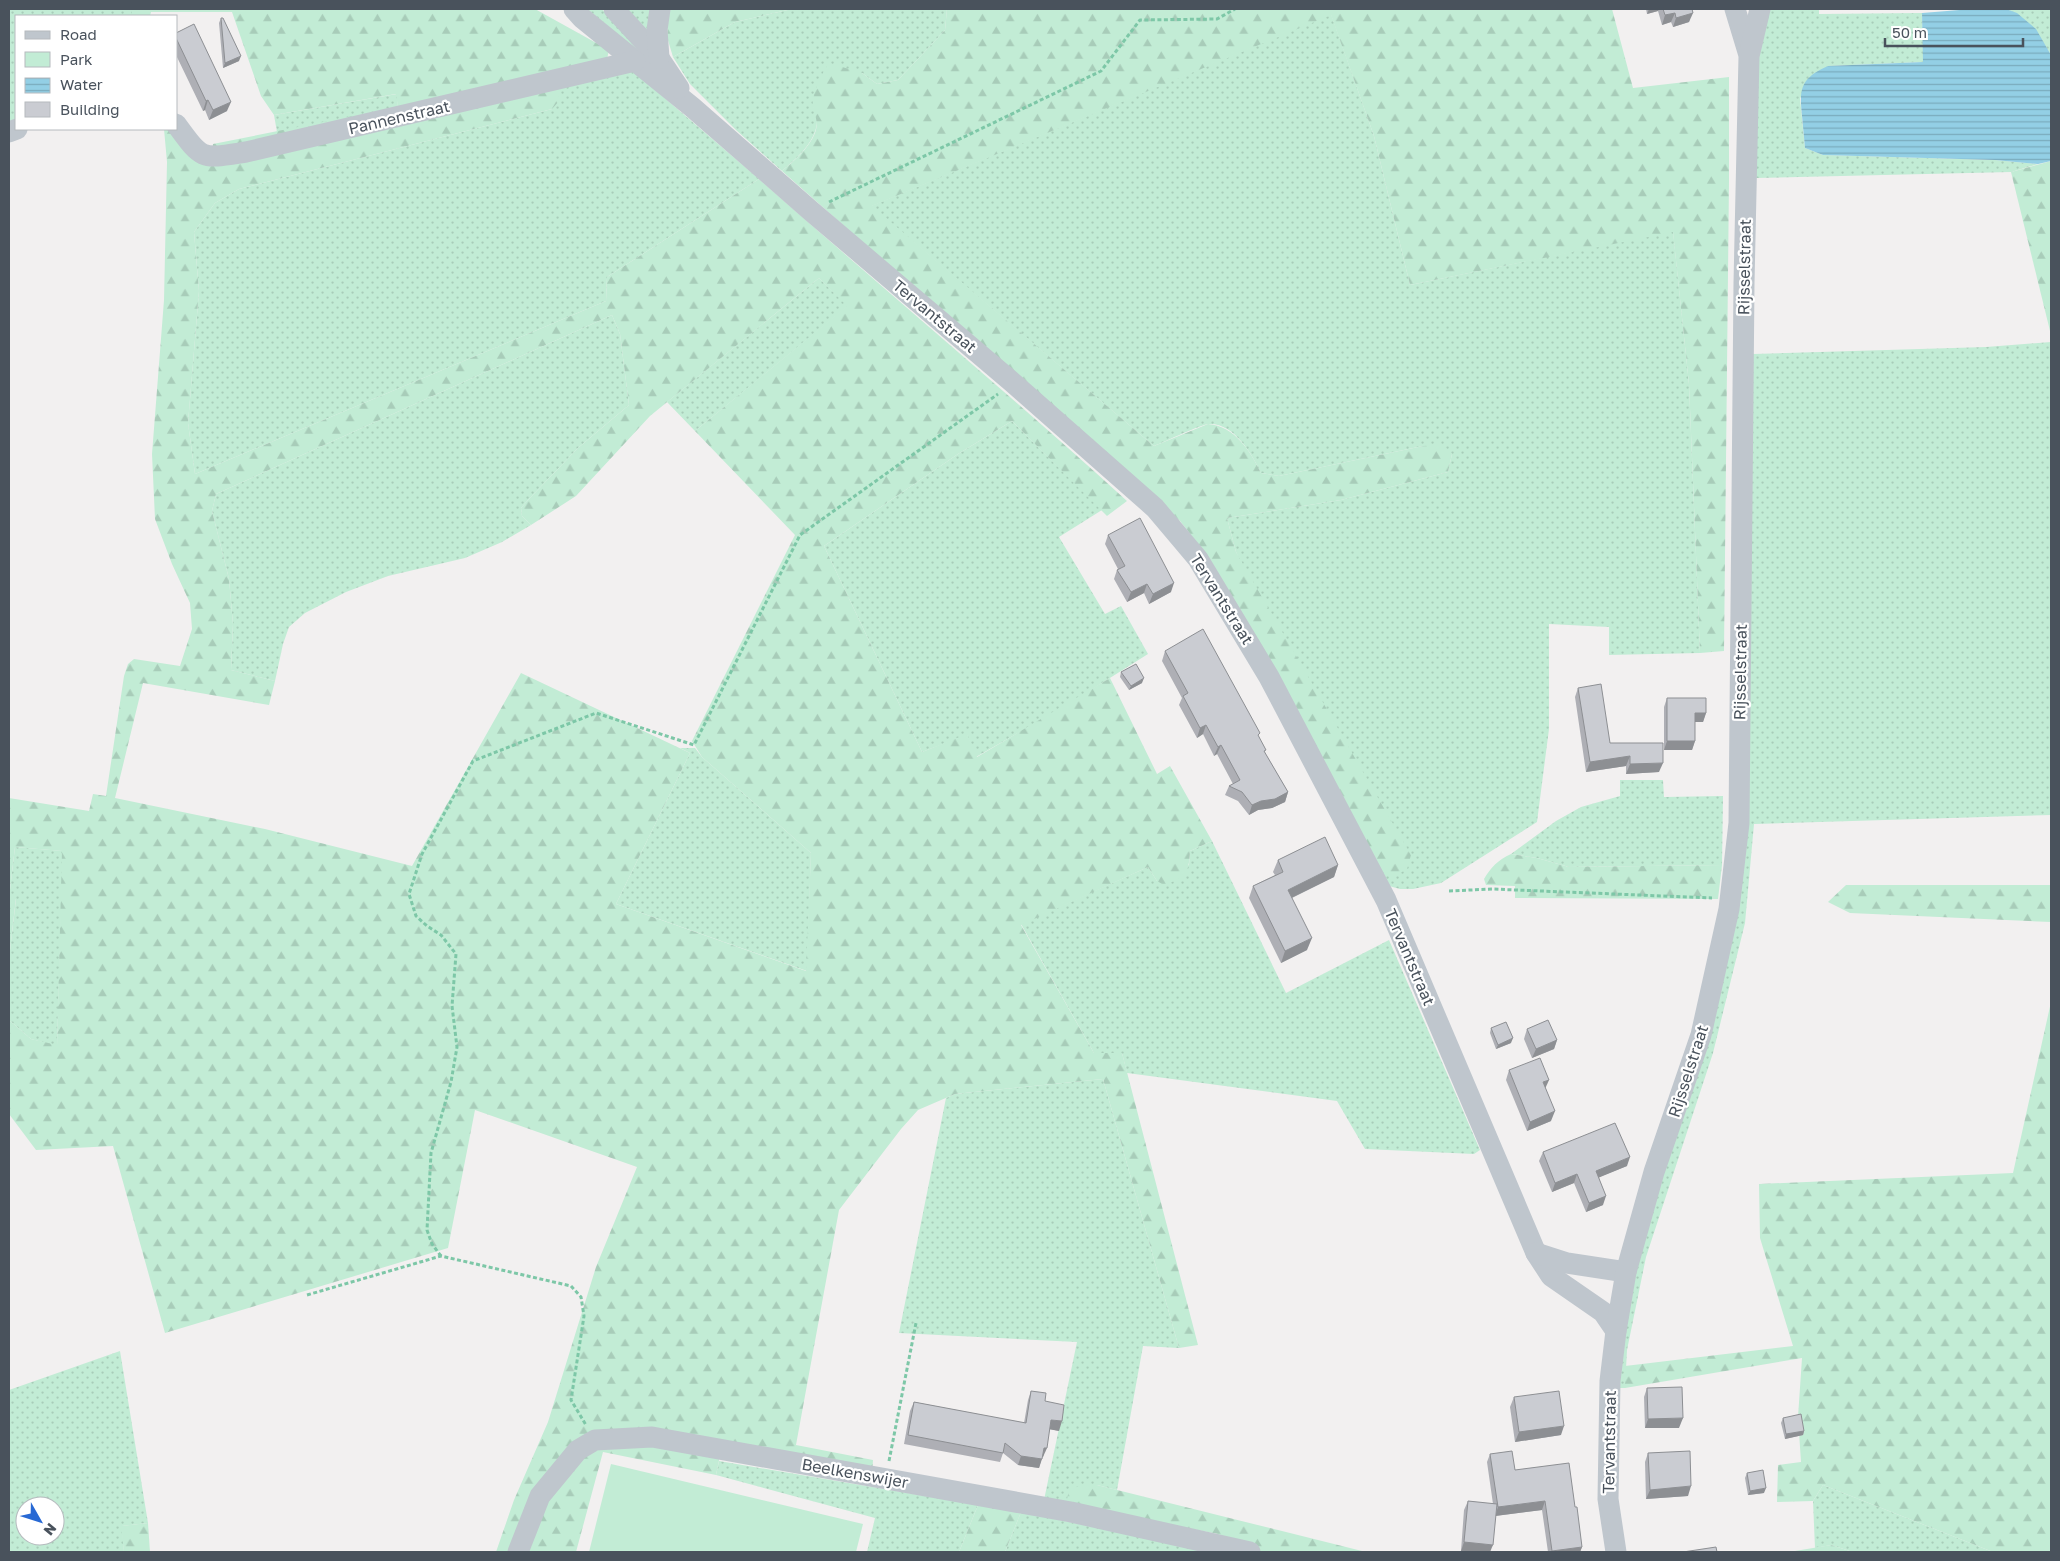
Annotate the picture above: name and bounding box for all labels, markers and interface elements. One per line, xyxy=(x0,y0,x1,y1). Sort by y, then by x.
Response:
legend xyxy=(15,15,178,130)
scale bar xyxy=(1885,15,2022,47)
text: 50 m xyxy=(1892,23,1927,41)
text: Road xyxy=(60,25,97,43)
text: Park xyxy=(60,50,93,68)
text: Water xyxy=(60,75,103,93)
street label: Pannenstraat xyxy=(346,96,452,138)
text: Building xyxy=(60,100,120,118)
street label: Rijsselstraat xyxy=(1733,219,1755,315)
street label: Tervantstraat xyxy=(889,275,981,357)
street label: Tervantstraat xyxy=(1186,550,1258,648)
street label: Rijsselstraat xyxy=(1729,624,1751,720)
street label: Tervantstraat xyxy=(1381,906,1439,1008)
street label: Rijsselstraat xyxy=(1664,1022,1712,1120)
street label: Tervantstraat xyxy=(1598,1390,1620,1494)
street label: Beelkenswijer xyxy=(800,1454,910,1492)
north arrow xyxy=(15,1496,65,1546)
text: N xyxy=(41,1520,60,1539)

